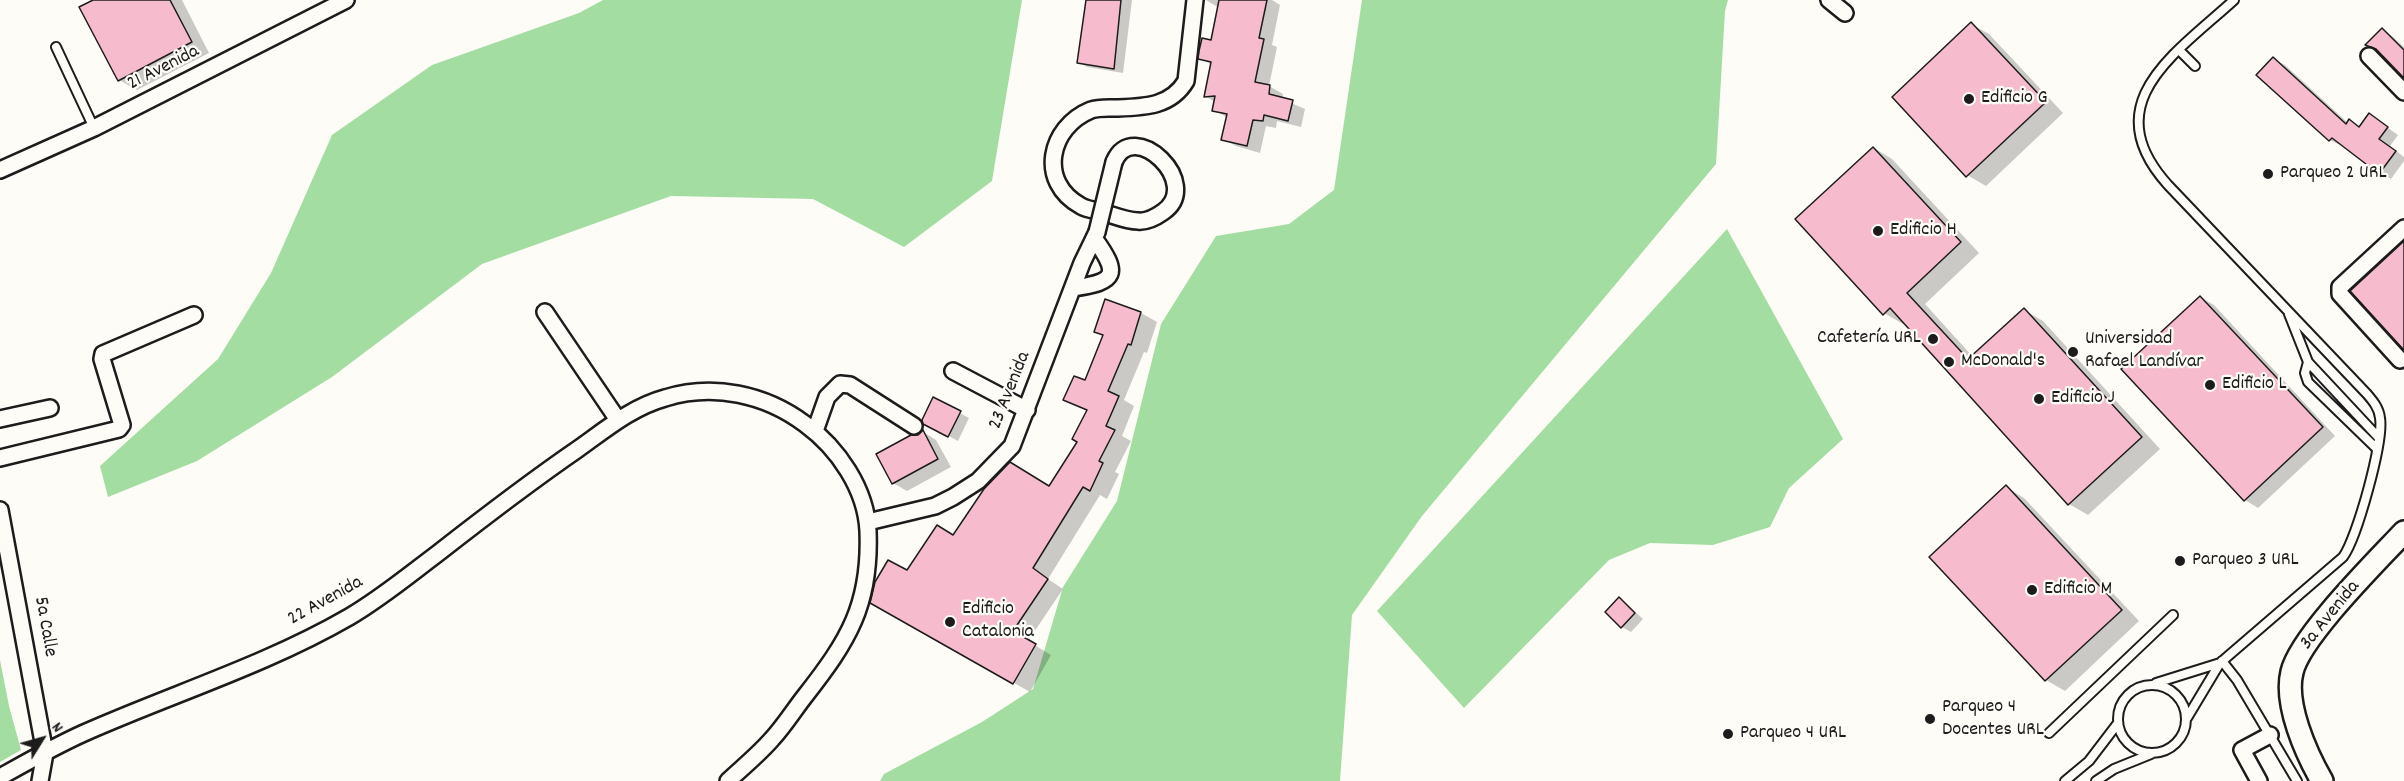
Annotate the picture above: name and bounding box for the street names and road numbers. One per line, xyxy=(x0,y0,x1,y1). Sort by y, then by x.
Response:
street label: 21 Avenida xyxy=(124,41,204,97)
street label: 23 Avenida xyxy=(985,349,1037,433)
street label: 22 Avenida xyxy=(284,572,368,632)
street label: 3a Avenida xyxy=(2296,576,2366,656)
street label: 5a Calle xyxy=(27,595,61,659)

